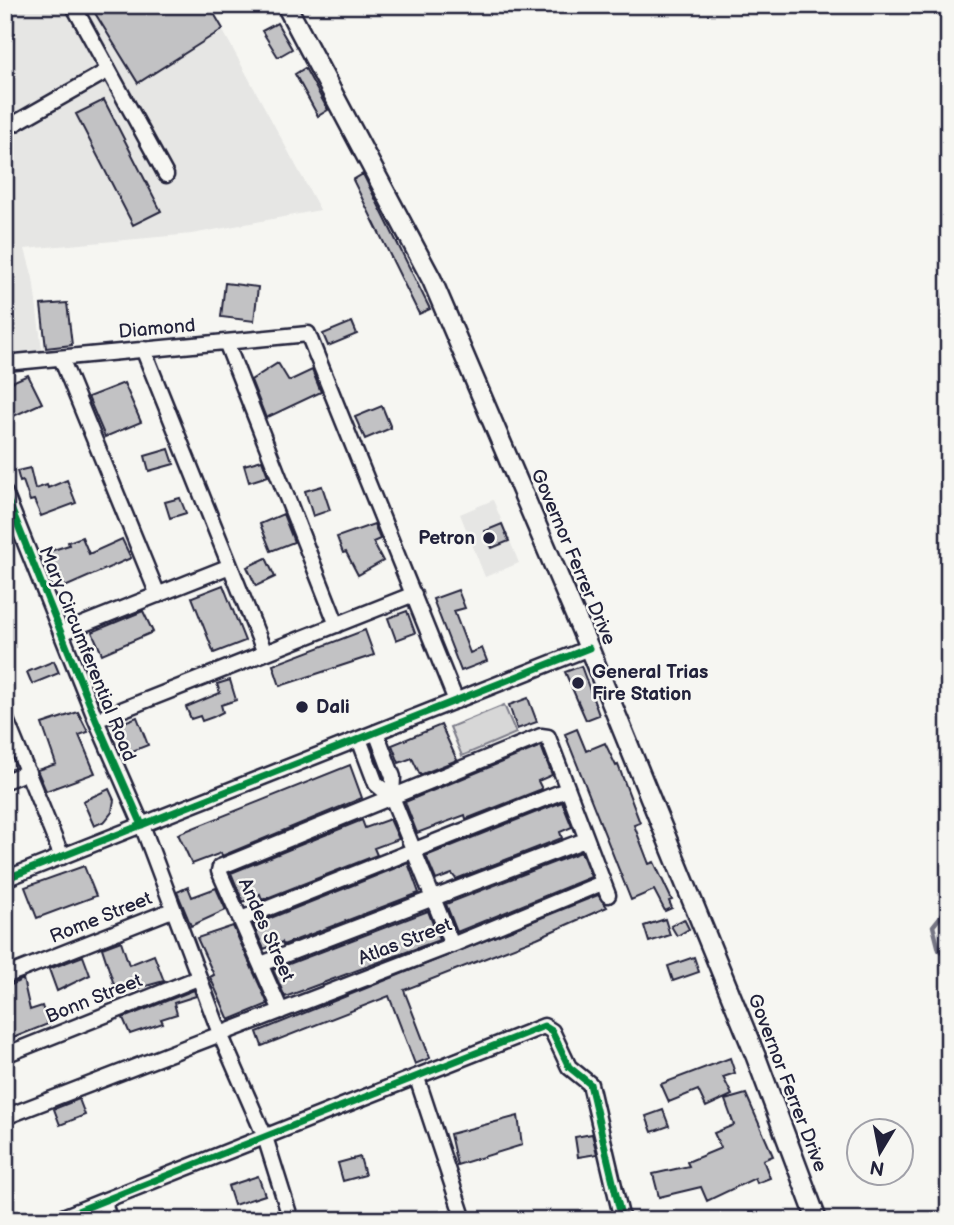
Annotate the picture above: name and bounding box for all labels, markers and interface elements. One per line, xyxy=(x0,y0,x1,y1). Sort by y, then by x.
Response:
street label: Diamond xyxy=(118,314,196,344)
street label: Governor Ferrer Drive xyxy=(526,466,620,648)
place label: Petron xyxy=(418,527,475,550)
marker: Petron xyxy=(481,530,497,546)
street label: Mary Circumferential Road xyxy=(33,543,141,765)
place label: General Trias Fire Station xyxy=(592,661,708,706)
marker: General Trias Fire Station xyxy=(570,675,586,691)
place label: Dali xyxy=(316,696,350,719)
marker: Dali xyxy=(294,699,310,715)
street label: Andes Street xyxy=(233,875,299,985)
street label: Rome Street xyxy=(47,887,156,949)
street label: Atlas Street xyxy=(355,914,455,970)
street label: Bonn Street xyxy=(42,969,146,1029)
street label: Governor Ferrer Drive xyxy=(742,991,832,1175)
north arrow xyxy=(846,1116,916,1186)
text: N xyxy=(868,1155,886,1180)

